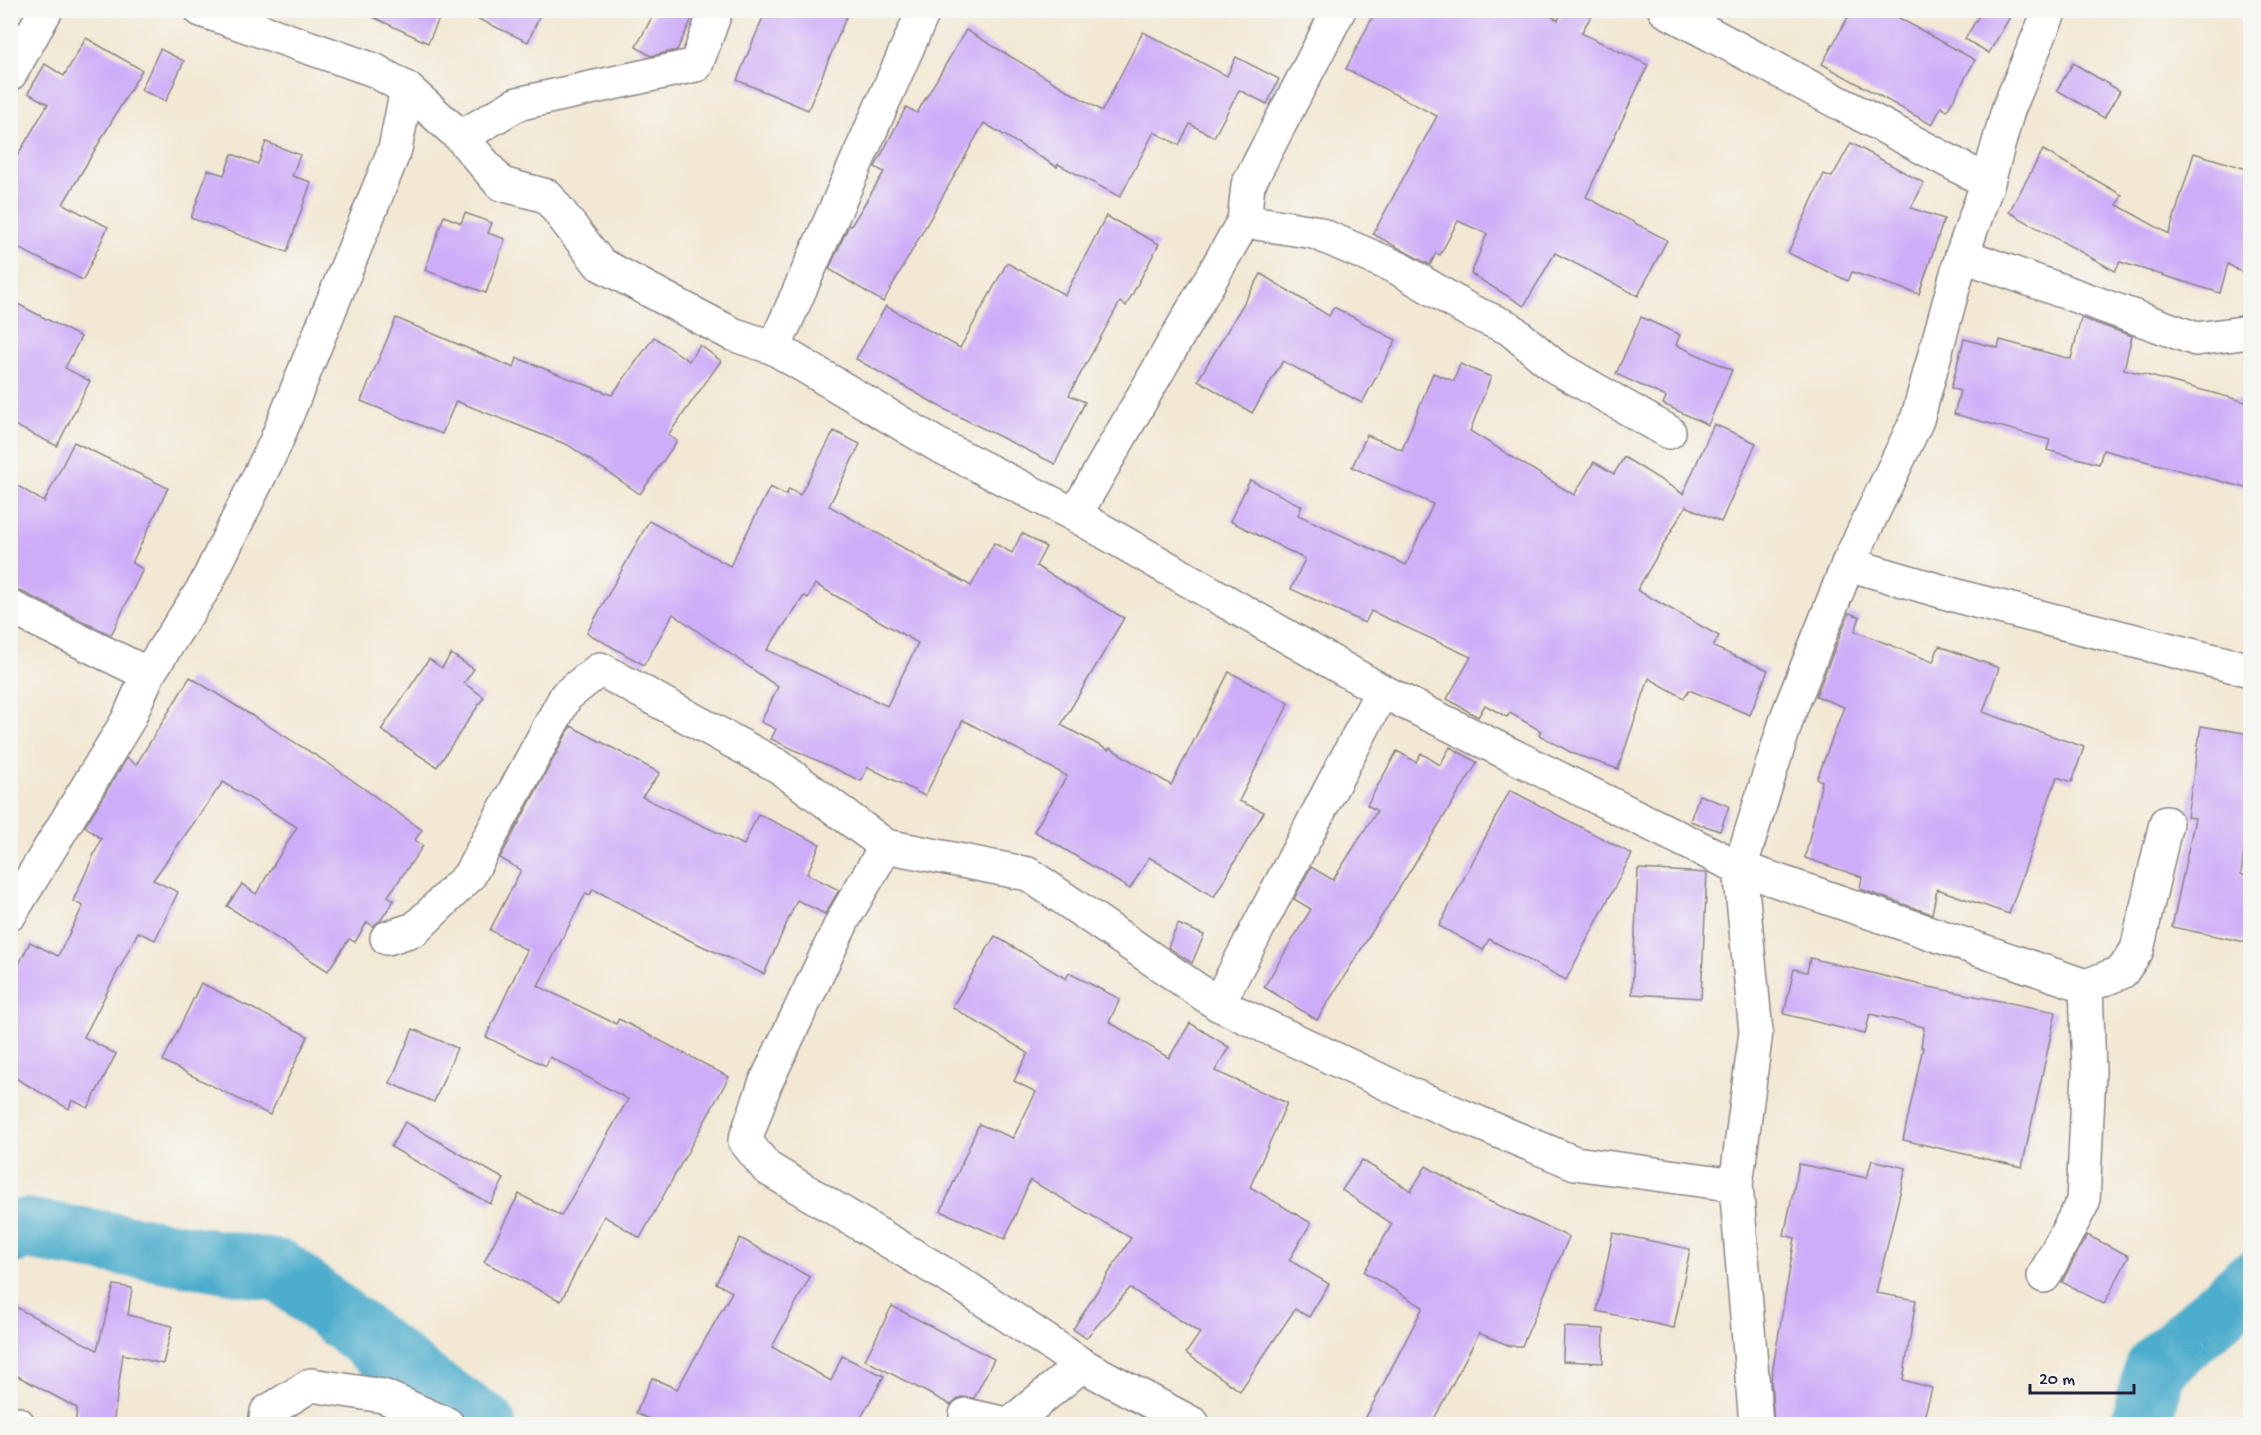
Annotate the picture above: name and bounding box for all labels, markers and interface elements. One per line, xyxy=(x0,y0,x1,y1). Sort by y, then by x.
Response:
scale bar xyxy=(2030,1357,2134,1395)
text: 20 m xyxy=(2039,1370,2075,1391)

